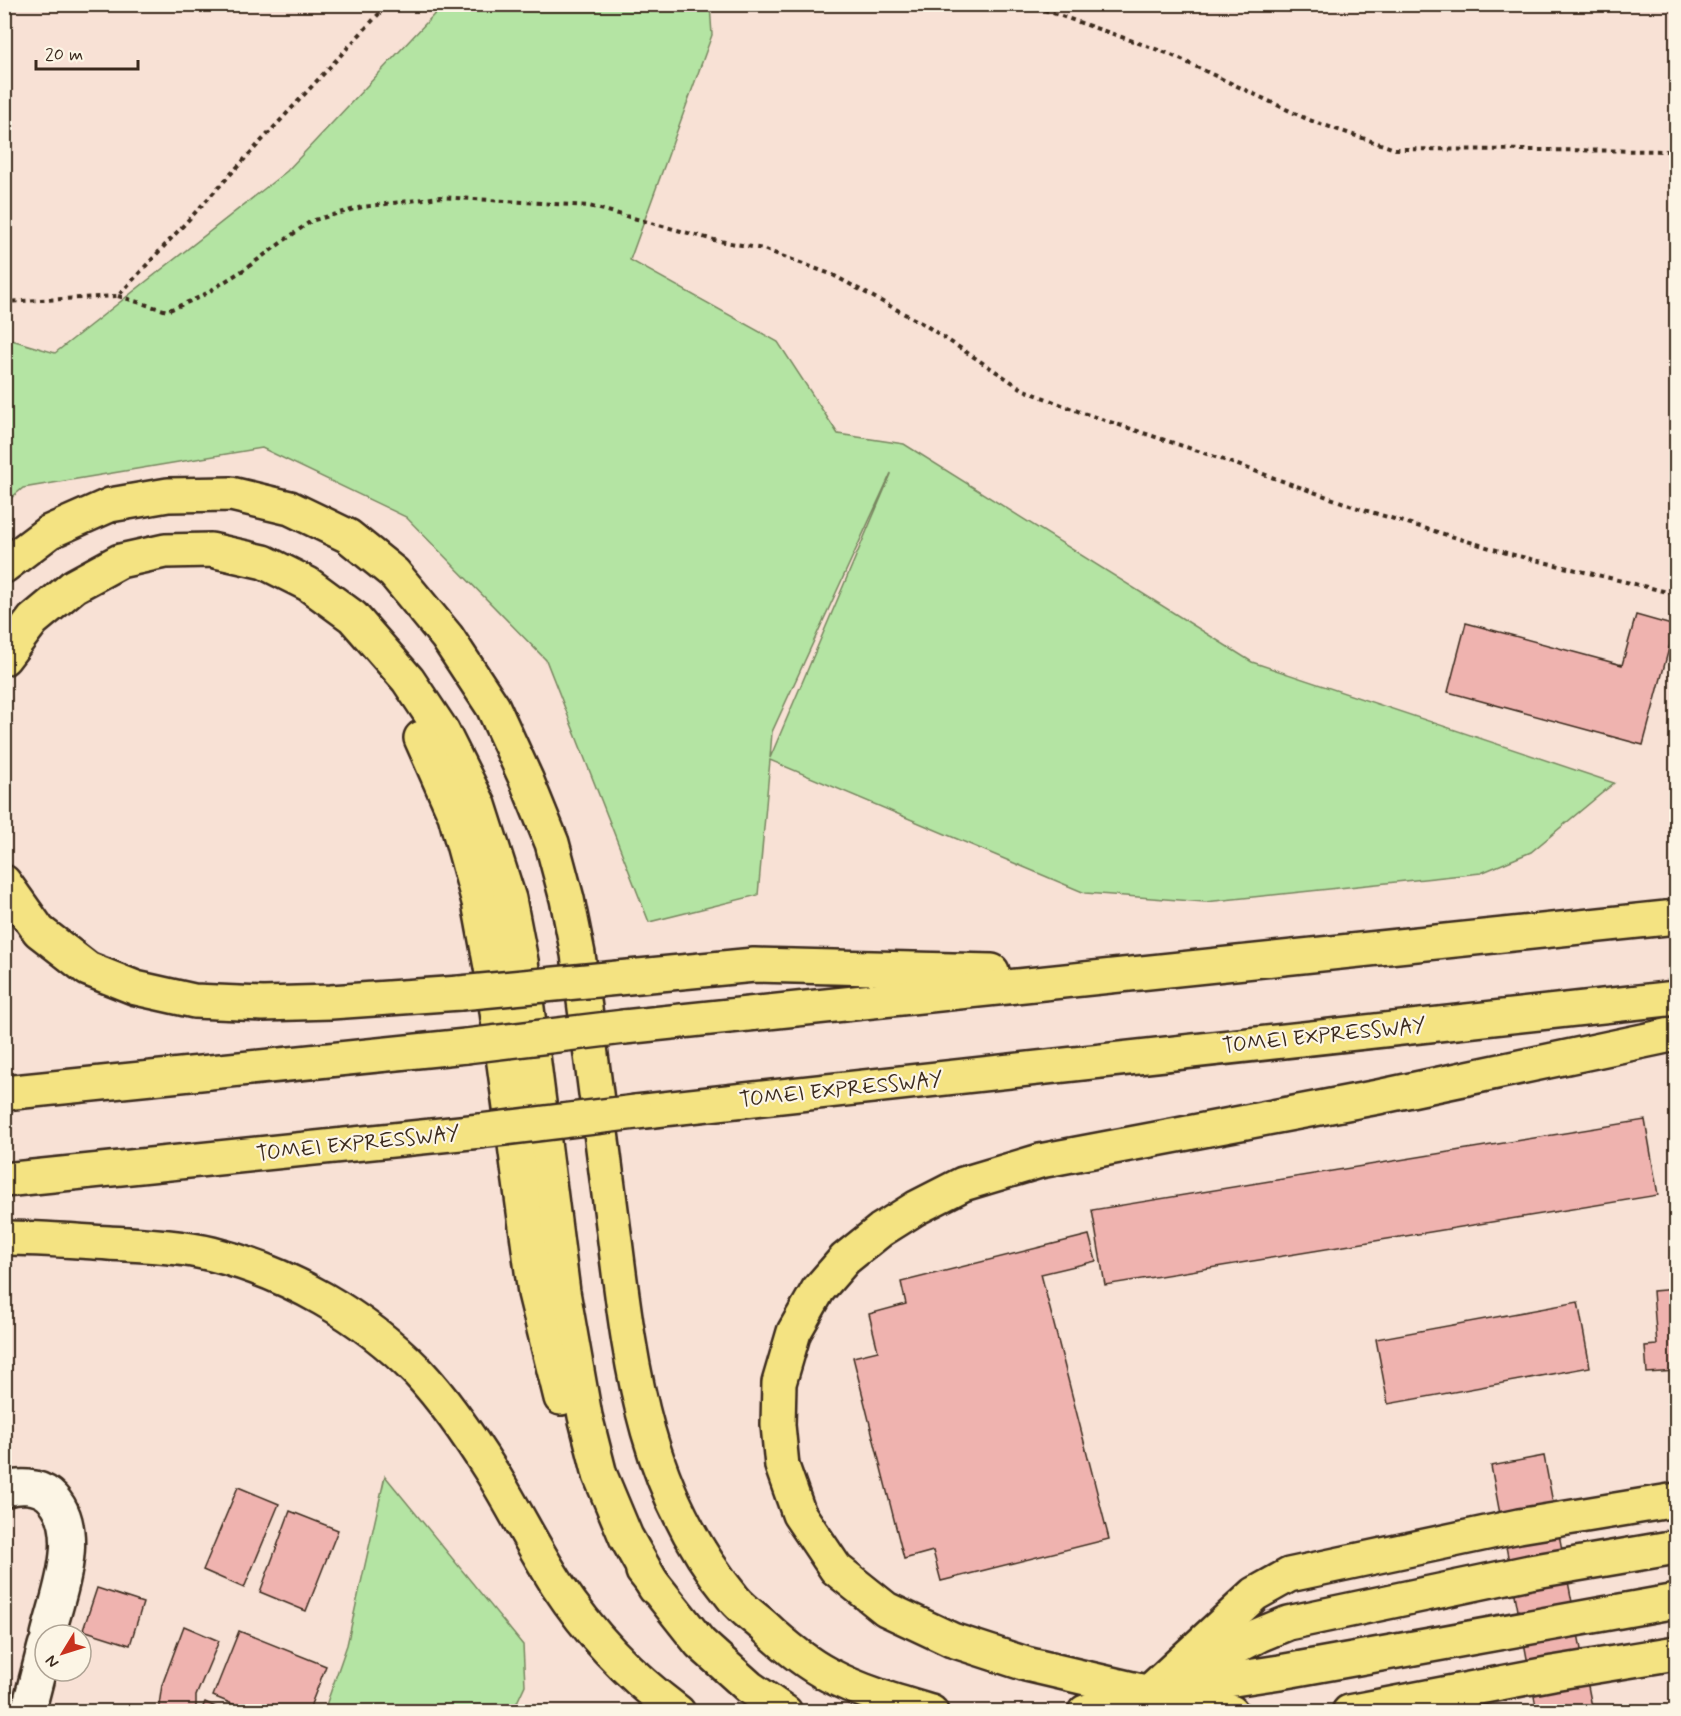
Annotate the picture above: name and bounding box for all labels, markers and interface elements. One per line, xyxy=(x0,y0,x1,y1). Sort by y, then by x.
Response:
scale bar xyxy=(36,33,138,71)
text: 20 m xyxy=(45,43,83,67)
street label: TOMEI EXPRESSWAY xyxy=(1221,1011,1427,1061)
street label: TOMEI EXPRESSWAY xyxy=(738,1065,944,1115)
street label: TOMEI EXPRESSWAY xyxy=(255,1119,461,1169)
north arrow xyxy=(33,1623,93,1683)
text: N xyxy=(41,1651,64,1672)

